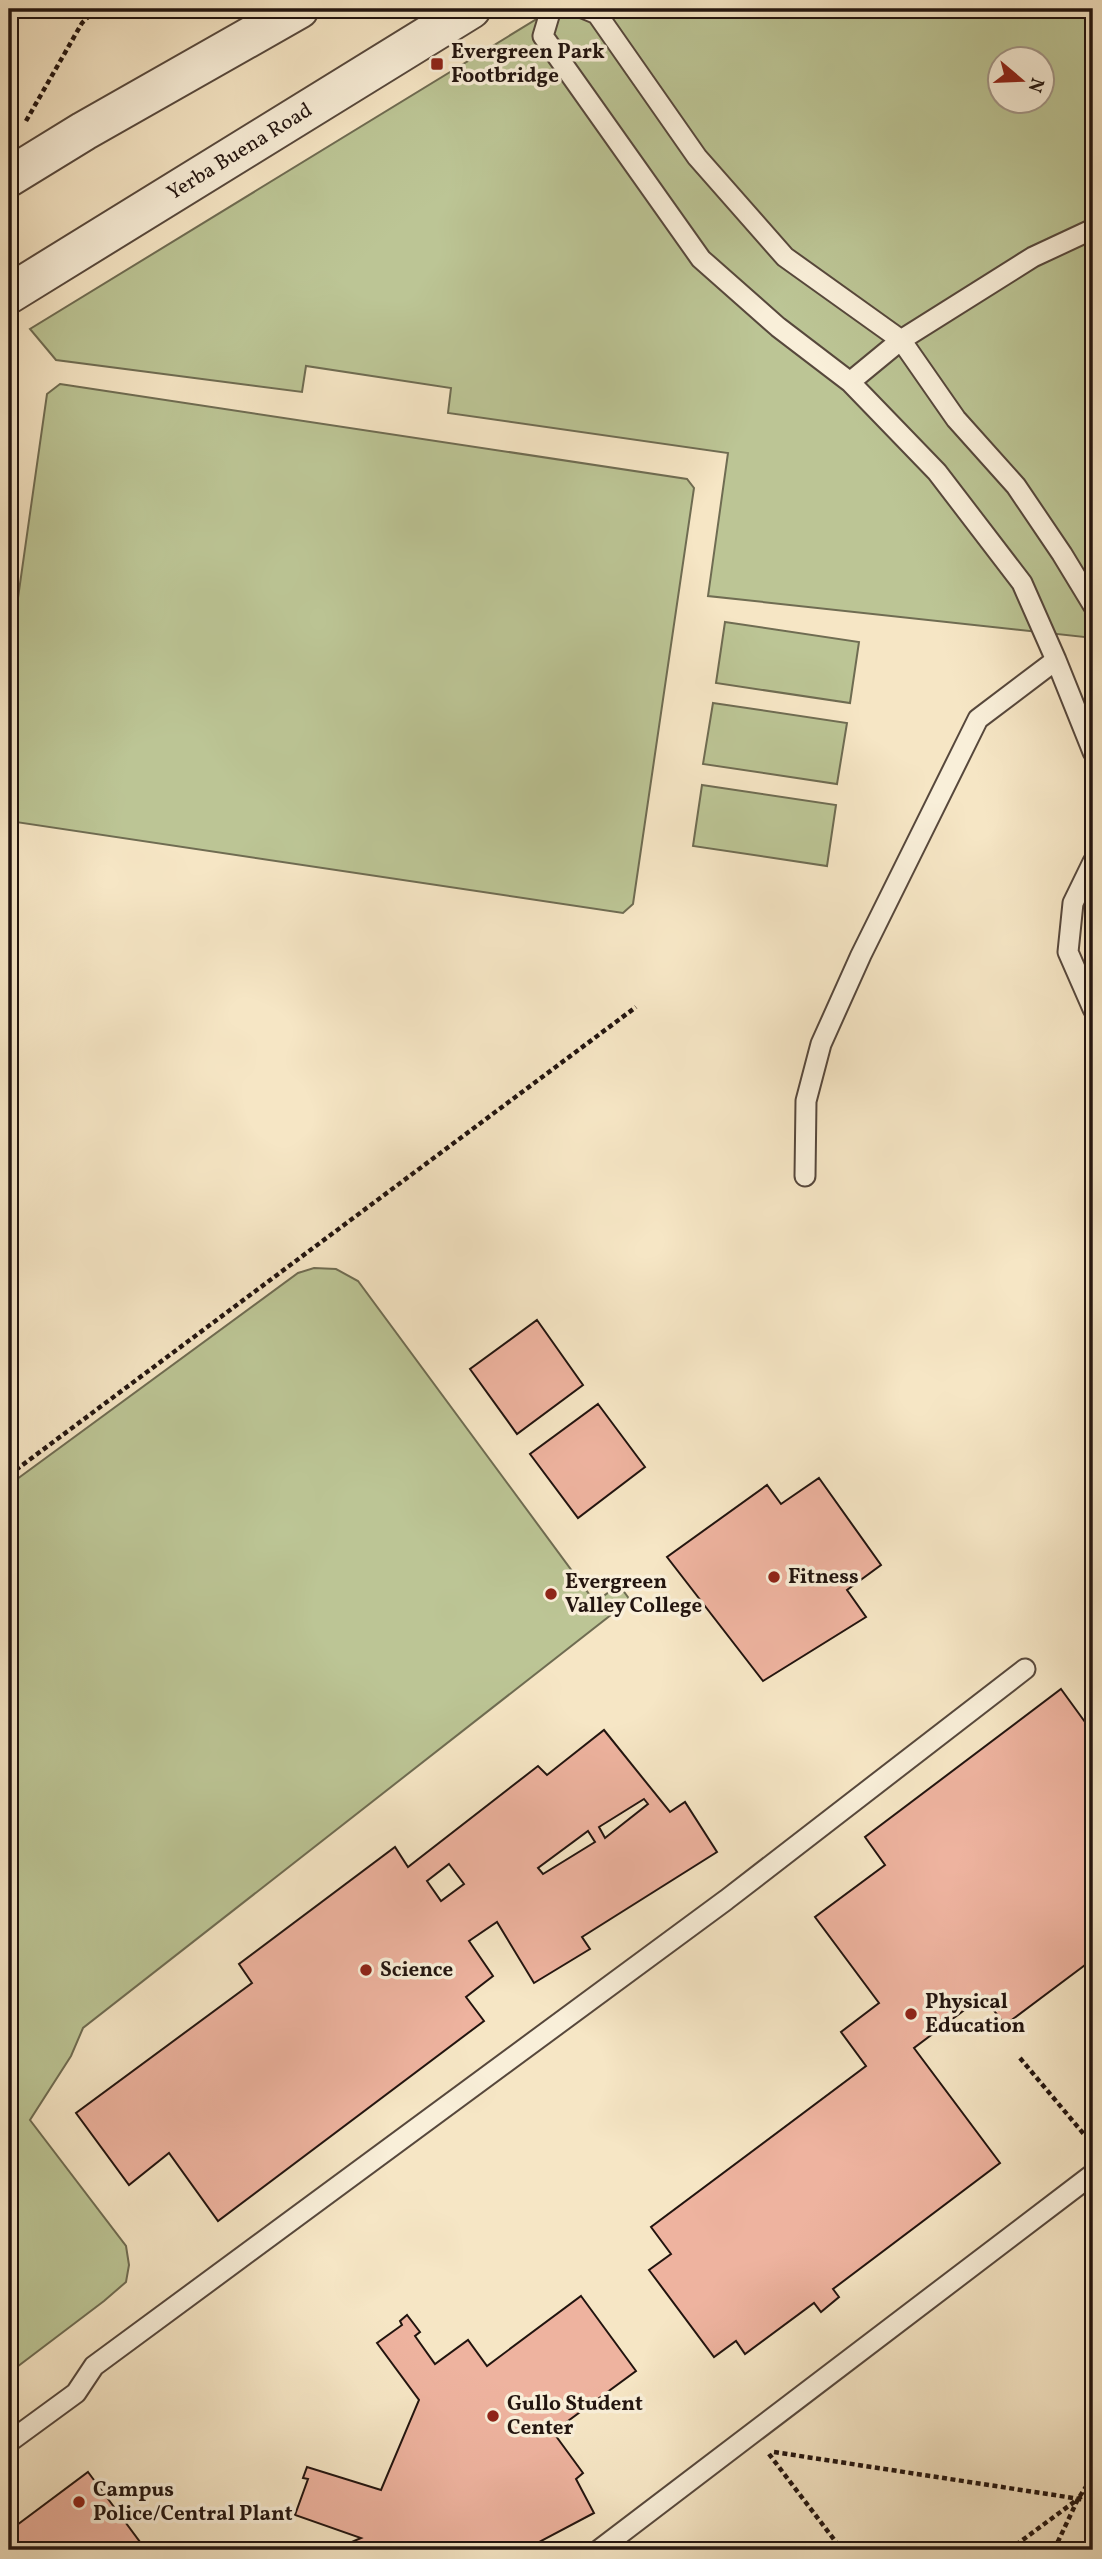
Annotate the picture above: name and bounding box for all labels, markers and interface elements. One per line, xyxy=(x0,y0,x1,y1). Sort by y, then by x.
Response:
place label: Evergreen Park Footbridge xyxy=(451,38,605,91)
north arrow xyxy=(986,46,1056,116)
marker: Evergreen Park Footbridge xyxy=(429,56,445,72)
text: N xyxy=(1021,74,1050,96)
street label: Yerba Buena Road xyxy=(161,96,318,208)
place label: Fitness xyxy=(788,1563,859,1592)
place label: Evergreen Valley College xyxy=(565,1568,702,1621)
marker: Fitness xyxy=(766,1569,782,1585)
marker: Evergreen Valley College xyxy=(543,1586,559,1602)
place label: Science xyxy=(380,1956,453,1985)
marker: Science xyxy=(358,1962,374,1978)
place label: Physical Education xyxy=(925,1988,1026,2041)
marker: Physical Education xyxy=(903,2006,919,2022)
place label: Gullo Student Center xyxy=(507,2390,643,2443)
marker: Gullo Student Center xyxy=(485,2408,501,2424)
place label: Campus Police/Central Plant xyxy=(93,2476,293,2529)
marker: Campus Police/Central Plant xyxy=(71,2494,87,2510)

